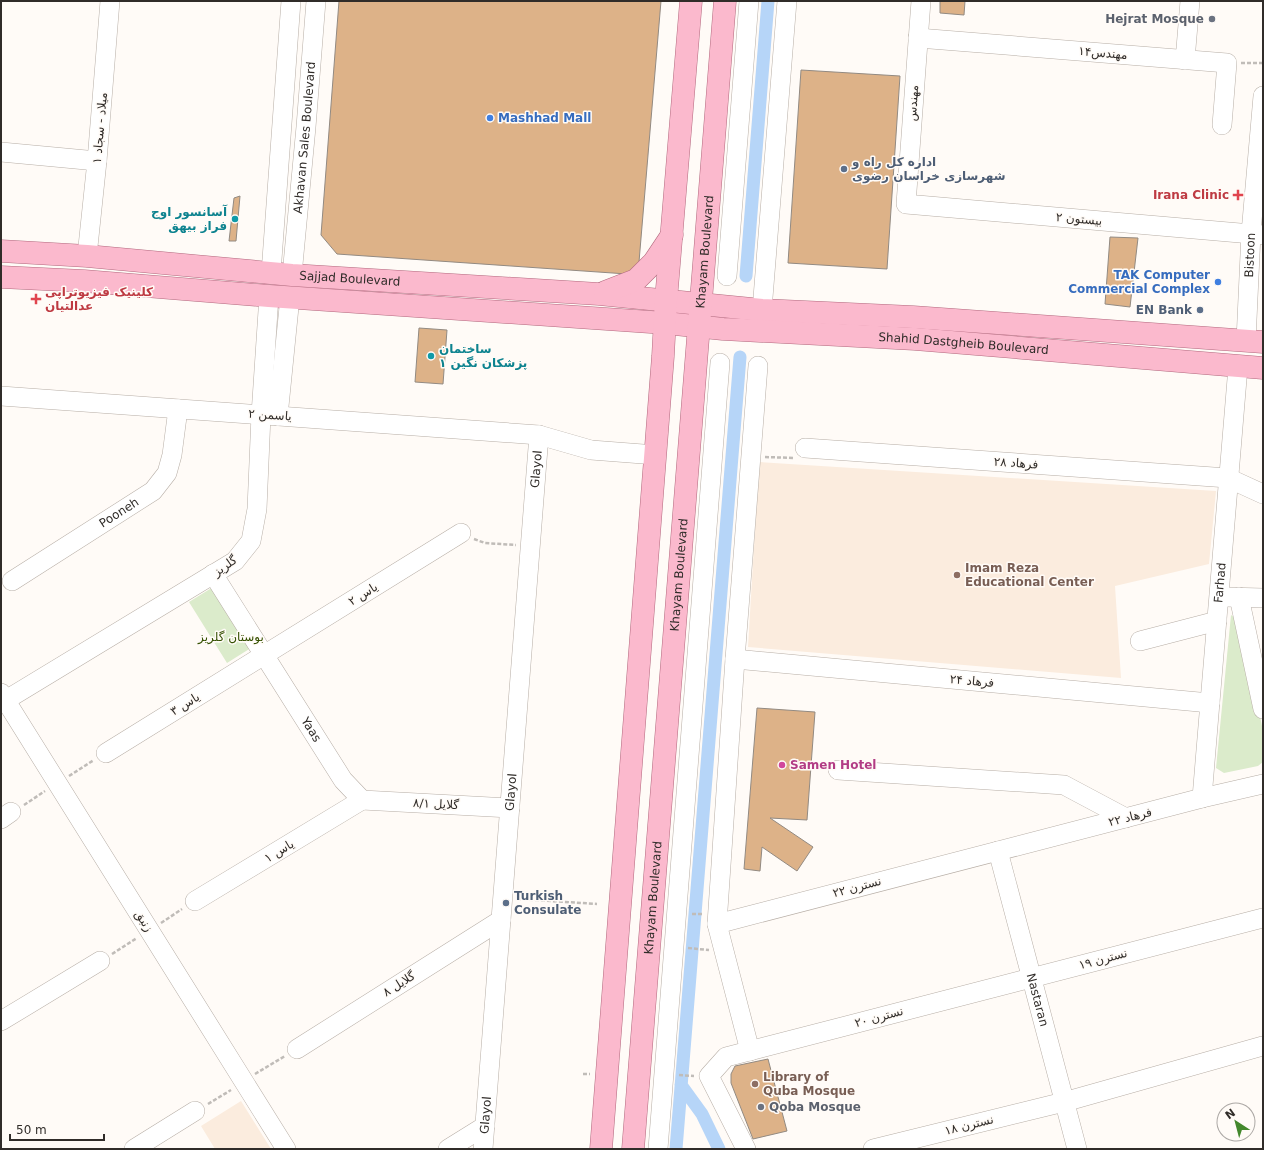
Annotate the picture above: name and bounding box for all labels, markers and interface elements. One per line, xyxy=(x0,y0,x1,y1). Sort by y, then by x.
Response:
place label: Hejrat Mosque xyxy=(1105,12,1204,26)
marker: Hejrat Mosque xyxy=(1207,14,1217,24)
street label: مهندس۱۴ xyxy=(1078,44,1128,63)
street label: Akhavan Sales Boulevard xyxy=(291,61,318,214)
street label: مهندس xyxy=(905,84,922,122)
street label: میلاد - سجاد ۱ xyxy=(90,92,110,164)
place label: Mashhad Mall xyxy=(498,111,591,125)
marker: Mashhad Mall xyxy=(485,113,495,123)
place label: اداره کل راه و شهرسازی خراسان رضوی xyxy=(851,155,1006,184)
marker: اداره کل راه و شهرسازی خراسان رضوی xyxy=(839,164,849,174)
place label: Irana Clinic xyxy=(1153,188,1229,202)
marker: Irana Clinic xyxy=(1232,189,1244,201)
street label: Khayam Boulevard xyxy=(693,195,716,309)
place label: آسانسور اوج فراز بیهق xyxy=(151,204,228,233)
street label: بیستون ۲ xyxy=(1055,210,1103,229)
marker: آسانسور اوج فراز بیهق xyxy=(230,214,240,224)
street label: Bistoon xyxy=(1242,232,1258,278)
street label: Sajjad Boulevard xyxy=(299,268,401,289)
place label: TAK Computer Commercial Complex xyxy=(1068,268,1210,296)
marker: TAK Computer Commercial Complex xyxy=(1213,277,1223,287)
place label: کلینیک فیزیوتراپی عدالتیان xyxy=(45,285,153,313)
marker: کلینیک فیزیوتراپی عدالتیان xyxy=(30,293,42,305)
place label: EN Bank xyxy=(1136,303,1193,317)
marker: EN Bank xyxy=(1195,305,1205,315)
street label: Shahid Dastgheib Boulevard xyxy=(878,330,1049,357)
place label: ساختمان پزشکان نگین ۱ xyxy=(439,342,527,370)
marker: ساختمان پزشکان نگین ۱ xyxy=(426,351,436,361)
street label: یاسمن ۲ xyxy=(248,407,292,424)
street label: Glayol xyxy=(528,450,545,488)
street label: فرهاد ۲۸ xyxy=(993,454,1039,473)
street label: Pooneh xyxy=(97,495,141,530)
street label: Khayam Boulevard xyxy=(667,518,691,632)
street label: گلریز xyxy=(209,553,241,581)
place label: Imam Reza Educational Center xyxy=(965,561,1094,589)
street label: Farhad xyxy=(1211,562,1229,604)
marker: Imam Reza Educational Center xyxy=(952,570,962,580)
street label: یاس ۲ xyxy=(346,580,381,609)
park label: بوستان گلریز xyxy=(197,630,264,645)
street label: فرهاد ۲۴ xyxy=(949,672,995,691)
street label: یاس ۳ xyxy=(168,690,203,719)
street label: Yaas xyxy=(298,714,324,745)
place label: Samen Hotel xyxy=(790,758,876,772)
marker: Samen Hotel xyxy=(777,760,787,770)
street label: Glayol xyxy=(503,773,519,811)
street label: گلایل ۸/۱ xyxy=(413,796,460,812)
street label: فرهاد ۲۲ xyxy=(1107,805,1153,830)
street label: یاس ۱ xyxy=(262,837,297,866)
street label: Khayam Boulevard xyxy=(642,841,665,955)
street label: نسترن ۲۲ xyxy=(831,874,883,901)
place label: Turkish Consulate xyxy=(514,889,581,917)
marker: Turkish Consulate xyxy=(501,898,511,908)
street label: زنبق xyxy=(131,908,156,935)
street label: نسترن ۱۹ xyxy=(1077,946,1129,973)
street label: گلایل ۸ xyxy=(380,968,418,999)
street label: Nastaran xyxy=(1024,972,1051,1028)
street label: نسترن ۲۰ xyxy=(853,1004,905,1031)
place label: Library of Quba Mosque xyxy=(763,1070,855,1098)
marker: Library of Quba Mosque xyxy=(750,1079,760,1089)
street label: Glayol xyxy=(477,1096,494,1134)
place label: Qoba Mosque xyxy=(769,1100,861,1114)
marker: Qoba Mosque xyxy=(756,1102,766,1112)
north arrow xyxy=(1216,1102,1256,1142)
text: N xyxy=(1223,1106,1238,1122)
street label: نسترن ۱۸ xyxy=(943,1112,995,1139)
scale bar xyxy=(10,1116,104,1142)
text: 50 m xyxy=(16,1123,47,1137)

